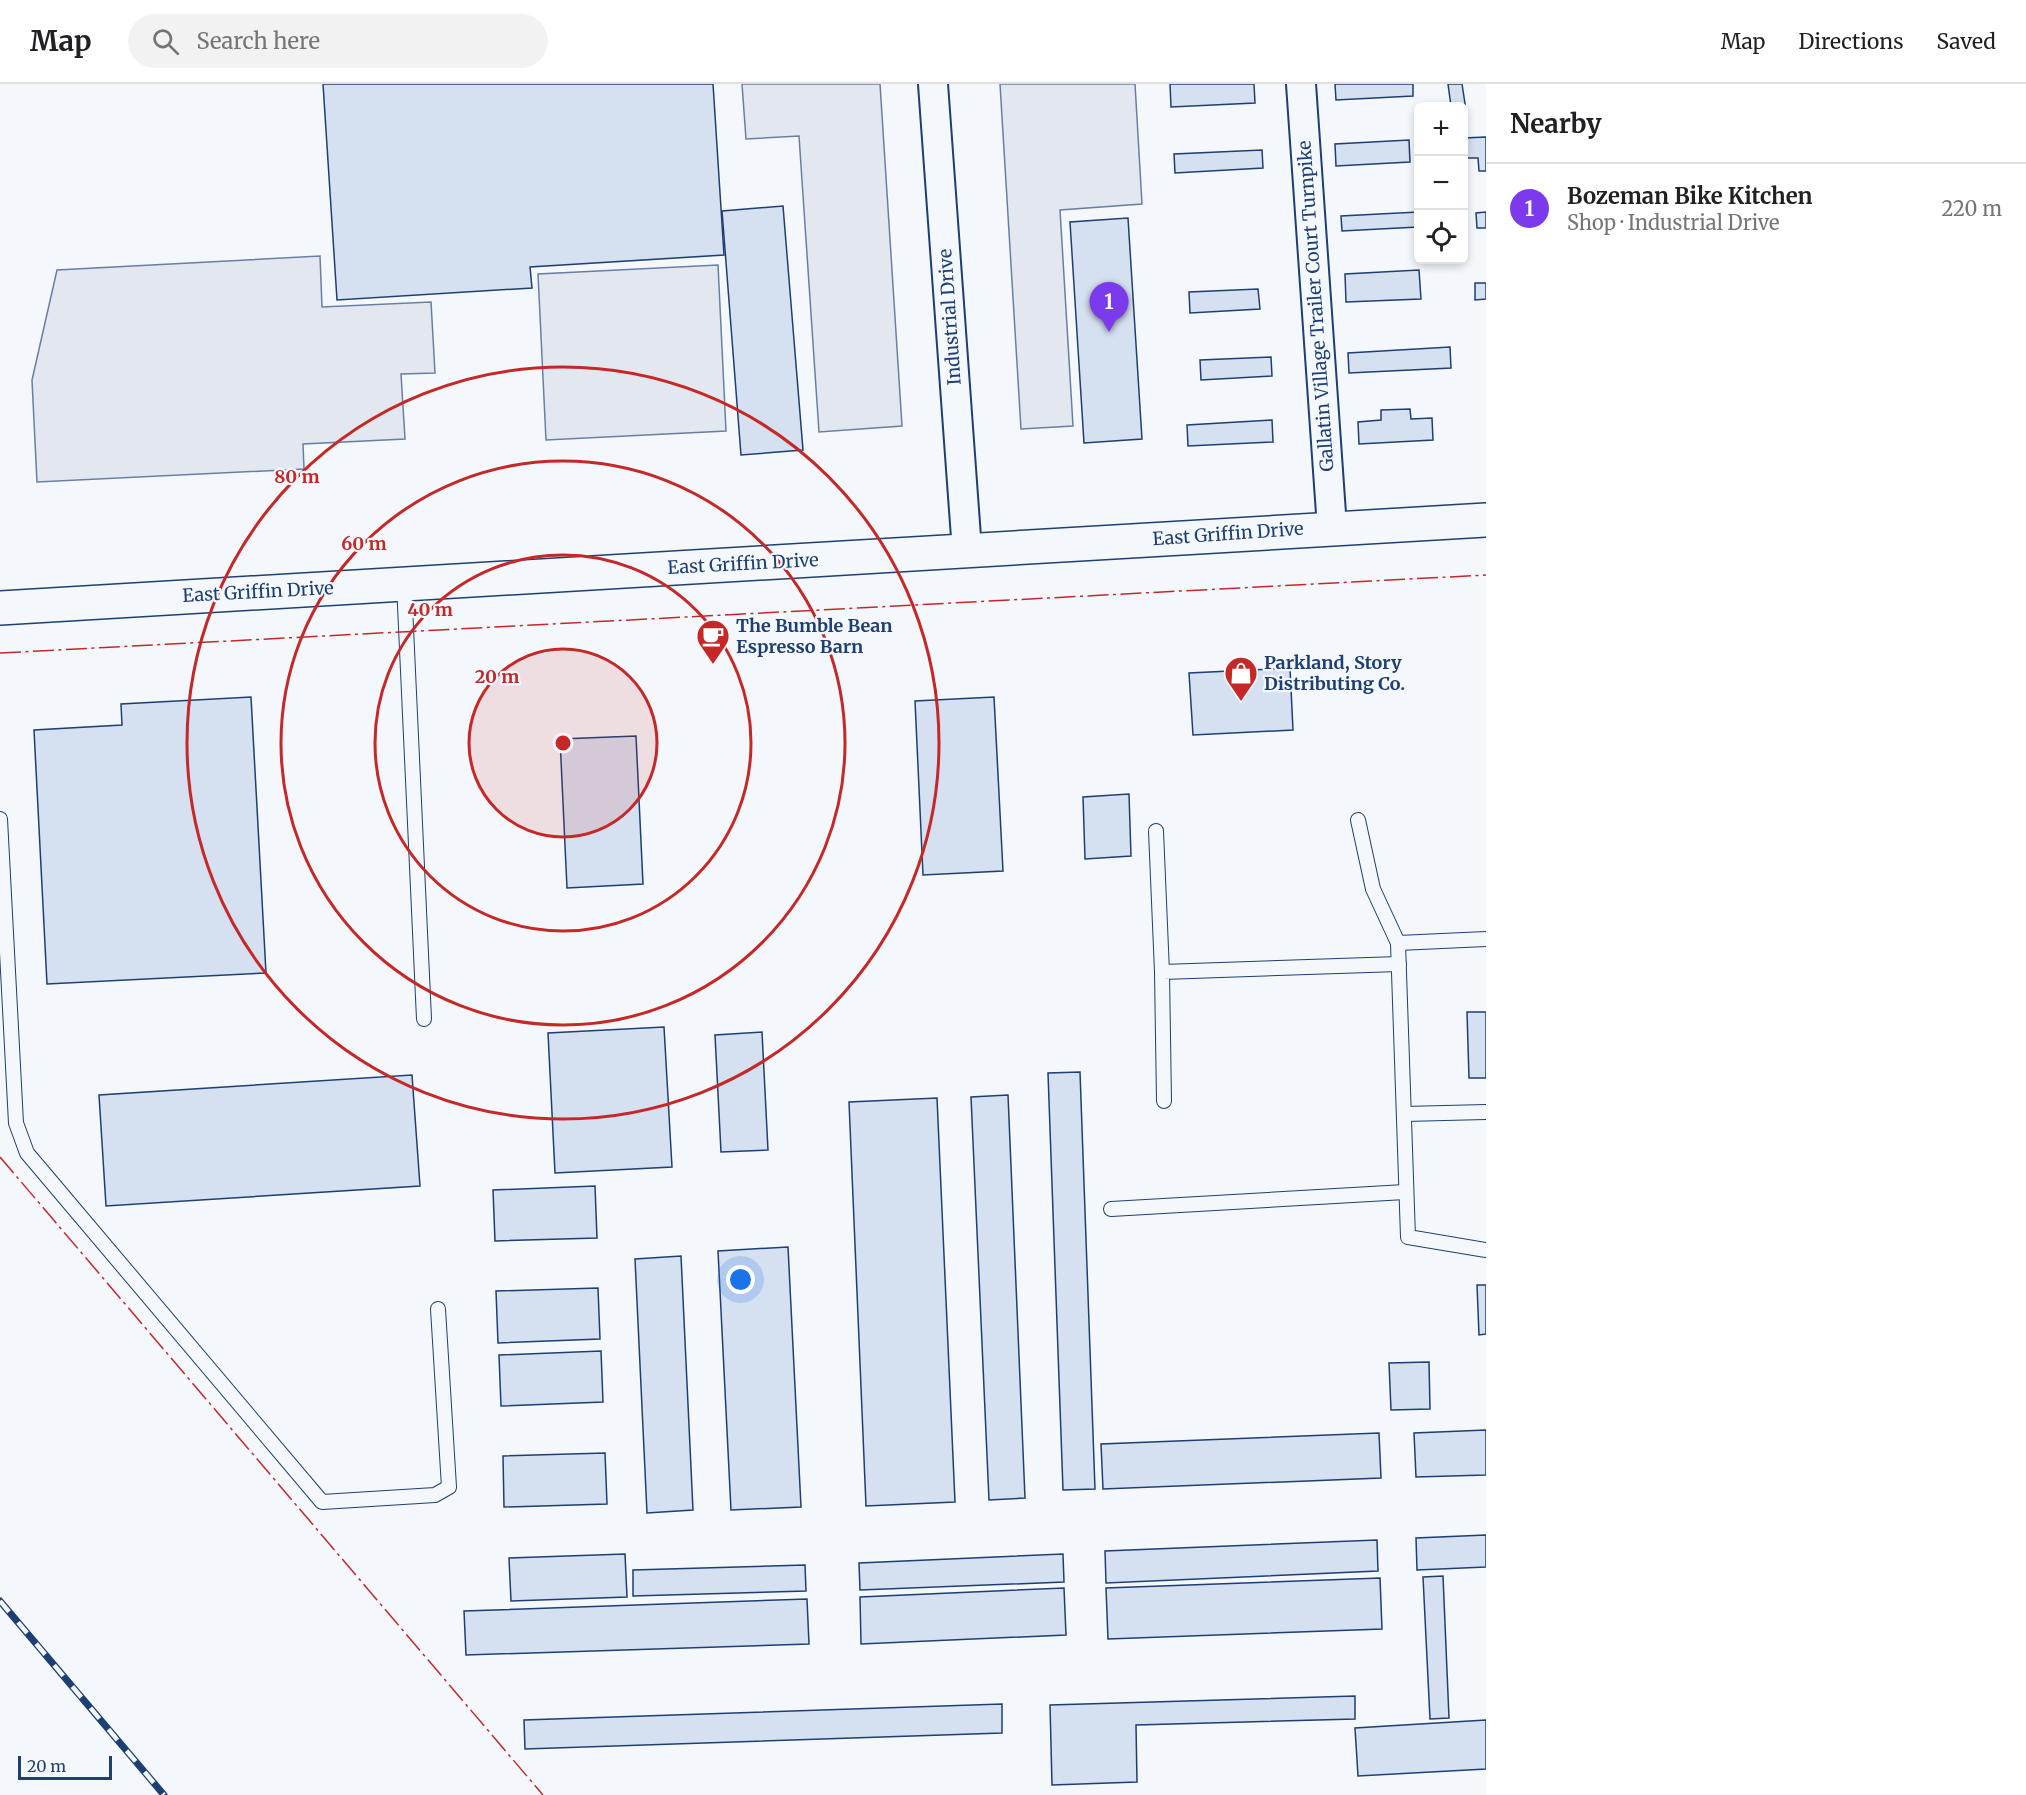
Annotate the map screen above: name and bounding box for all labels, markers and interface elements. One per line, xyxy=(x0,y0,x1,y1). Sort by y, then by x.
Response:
search box xyxy=(128,14,548,68)
text: Map xyxy=(30,23,92,59)
icon: search xyxy=(149,25,182,58)
text: Search here xyxy=(197,27,320,55)
text: Map xyxy=(1721,28,1765,55)
text: Directions xyxy=(1798,28,1903,55)
text: Saved xyxy=(1936,28,1996,55)
map controls xyxy=(1414,102,1468,264)
button: + xyxy=(1414,102,1468,156)
text: Nearby xyxy=(1510,107,1602,140)
street label: Gallatin Village Trailer Court Turnpike xyxy=(1292,140,1339,472)
button: − xyxy=(1414,156,1468,210)
text: Bozeman Bike Kitchen xyxy=(1567,182,1812,210)
text: 1 xyxy=(1525,196,1534,221)
text: 220 m xyxy=(1942,196,2002,221)
button: locate xyxy=(1414,210,1468,264)
text: Shop · Industrial Drive xyxy=(1567,210,1780,235)
street label: Industrial Drive xyxy=(933,248,966,386)
pin: 1 xyxy=(1090,282,1128,332)
text: 80 m xyxy=(274,465,320,488)
street label: East Griffin Drive xyxy=(1152,517,1304,550)
text: 60 m xyxy=(341,532,387,555)
street label: East Griffin Drive xyxy=(667,548,819,579)
street label: East Griffin Drive xyxy=(182,576,334,607)
text: 40 m xyxy=(407,598,453,621)
place label: The Bumble Bean Espresso Barn xyxy=(736,614,892,658)
cafe icon: The Bumble Bean Espresso Barn xyxy=(695,618,731,665)
place label: Parkland, Story Distributing Co. xyxy=(1264,651,1405,695)
shop icon: Parkland, Story Distributing Co. xyxy=(1223,655,1259,702)
text: 20 m xyxy=(475,665,519,688)
centre of rings xyxy=(553,733,573,753)
your location xyxy=(726,1265,755,1294)
scale bar xyxy=(18,1753,112,1780)
text: 20 m xyxy=(27,1756,66,1776)

